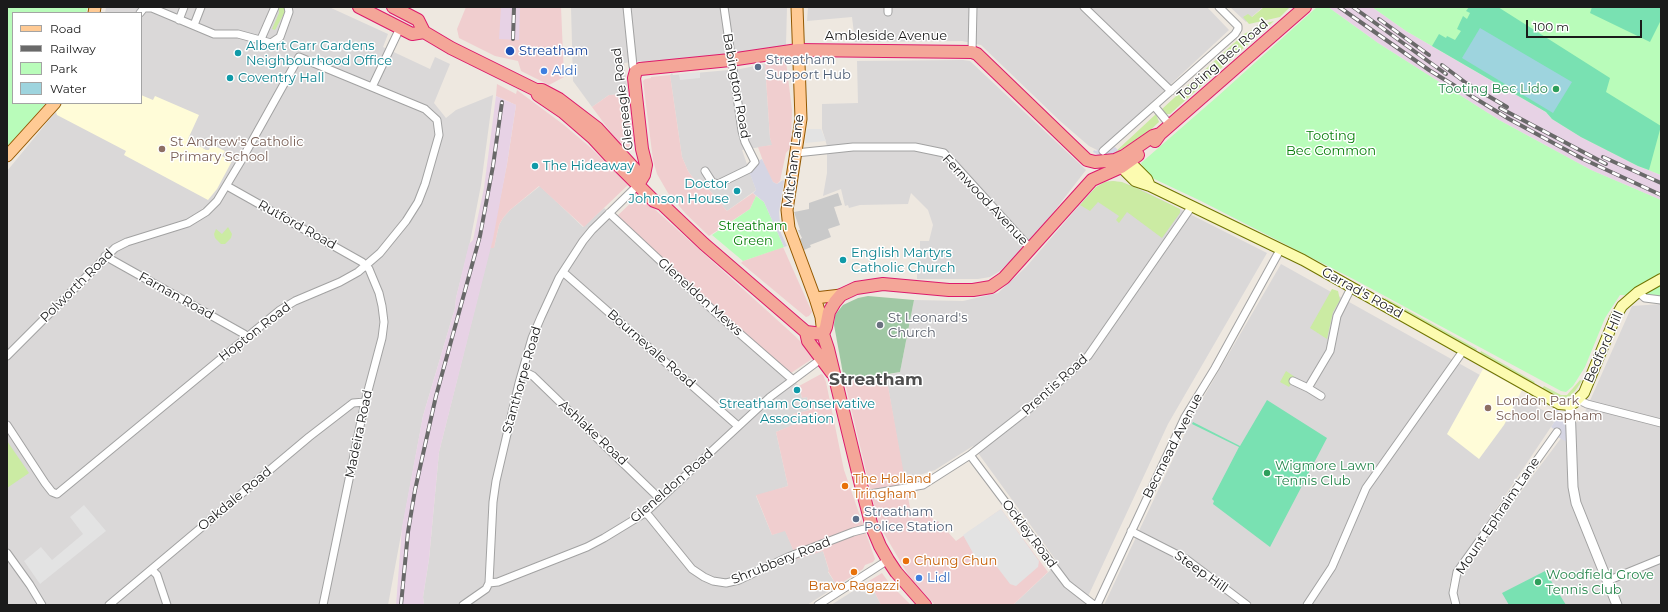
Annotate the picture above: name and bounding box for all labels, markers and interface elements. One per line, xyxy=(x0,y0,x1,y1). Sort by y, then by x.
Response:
legend xyxy=(12,12,142,104)
scale bar xyxy=(1528,12,1644,38)
street label: Tooting Bec Road xyxy=(1174,16,1272,104)
text: 100 m xyxy=(1533,19,1569,34)
text: Road xyxy=(50,21,81,36)
street label: Ambleside Avenue xyxy=(825,28,947,44)
street label: Babington Road xyxy=(719,32,753,140)
place label: Albert Carr Gardens Neighbourhood Office xyxy=(246,38,392,69)
text: Railway xyxy=(50,41,96,56)
place label: Streatham xyxy=(519,43,588,59)
marker: Streatham xyxy=(504,45,516,57)
street label: Gleneagle Road xyxy=(609,47,637,151)
marker: Albert Carr Gardens Neighbourhood Office xyxy=(233,48,243,58)
place label: Streatham Support Hub xyxy=(766,52,851,83)
text: Park xyxy=(50,61,77,76)
marker: Streatham Support Hub xyxy=(753,62,763,72)
place label: Aldi xyxy=(552,63,577,79)
marker: Aldi xyxy=(539,66,549,76)
place label: Coventry Hall xyxy=(238,70,324,86)
marker: Coventry Hall xyxy=(225,73,235,83)
text: Water xyxy=(50,81,86,96)
place label: Tooting Bec Lido xyxy=(1439,81,1548,97)
marker: Tooting Bec Lido xyxy=(1551,84,1561,94)
street label: Mitcham Lane xyxy=(781,114,807,208)
park label: Tooting Bec Common xyxy=(1286,128,1376,159)
place label: St Andrew's Catholic Primary School xyxy=(170,134,303,165)
marker: St Andrew's Catholic Primary School xyxy=(157,144,167,154)
street label: Fernwood Avenue xyxy=(939,151,1031,249)
place label: The Hideaway xyxy=(543,158,634,174)
marker: The Hideaway xyxy=(530,161,540,171)
place label: Doctor Johnson House xyxy=(628,176,729,207)
marker: Doctor Johnson House xyxy=(732,186,742,196)
street label: Rutford Road xyxy=(255,197,339,253)
park label: Streatham Green xyxy=(718,218,788,249)
place label: English Martyrs Catholic Church xyxy=(851,245,956,276)
street label: Polworth Road xyxy=(37,246,117,326)
street label: Gleneldon Mews xyxy=(654,255,746,339)
marker: English Martyrs Catholic Church xyxy=(838,255,848,265)
street label: Garrad's Road xyxy=(1319,264,1405,322)
street label: Farnan Road xyxy=(136,269,216,323)
street label: Hopton Road xyxy=(216,299,294,365)
street label: Bournevale Road xyxy=(604,307,698,391)
street label: Bedford Hill xyxy=(1581,309,1627,385)
place label: St Leonard's Church xyxy=(888,310,968,341)
marker: St Leonard's Church xyxy=(875,320,885,330)
street label: Stanthorpe Road xyxy=(499,325,545,435)
street label: Prentis Road xyxy=(1019,351,1091,419)
district label: Streatham xyxy=(829,370,923,390)
marker: Streatham Conservative Association xyxy=(792,385,802,395)
street label: Madeira Road xyxy=(342,388,376,480)
street label: Becmead Avenue xyxy=(1140,391,1206,501)
place label: London Park School Clapham xyxy=(1496,393,1603,424)
place label: Streatham Conservative Association xyxy=(719,396,875,427)
street label: Ashlake Road xyxy=(555,397,631,469)
marker: London Park School Clapham xyxy=(1483,403,1493,413)
street label: Gleneldon Road xyxy=(627,446,717,526)
street label: Mount Ephraim Lane xyxy=(1453,454,1543,578)
place label: Wigmore Lawn Tennis Club xyxy=(1275,458,1375,489)
street label: Oakdale Road xyxy=(195,464,275,534)
marker: Wigmore Lawn Tennis Club xyxy=(1262,468,1272,478)
place label: The Holland Tringham xyxy=(853,471,931,502)
marker: The Holland Tringham xyxy=(840,481,850,491)
street label: Ockley Road xyxy=(998,497,1060,571)
place label: Streatham Police Station xyxy=(864,504,953,535)
marker: Streatham Police Station xyxy=(851,514,861,524)
street label: Shrubbery Road xyxy=(729,534,833,588)
street label: Steep Hill xyxy=(1171,548,1231,596)
place label: Chung Chun xyxy=(914,553,997,569)
marker: Chung Chun xyxy=(901,556,911,566)
marker: Bravo Ragazzi xyxy=(849,567,859,577)
place label: Woodfield Grove Tennis Club xyxy=(1546,567,1654,598)
place label: Lidl xyxy=(927,570,950,586)
marker: Lidl xyxy=(914,573,924,583)
marker: Woodfield Grove Tennis Club xyxy=(1533,577,1543,587)
place label: Bravo Ragazzi xyxy=(809,578,899,594)

